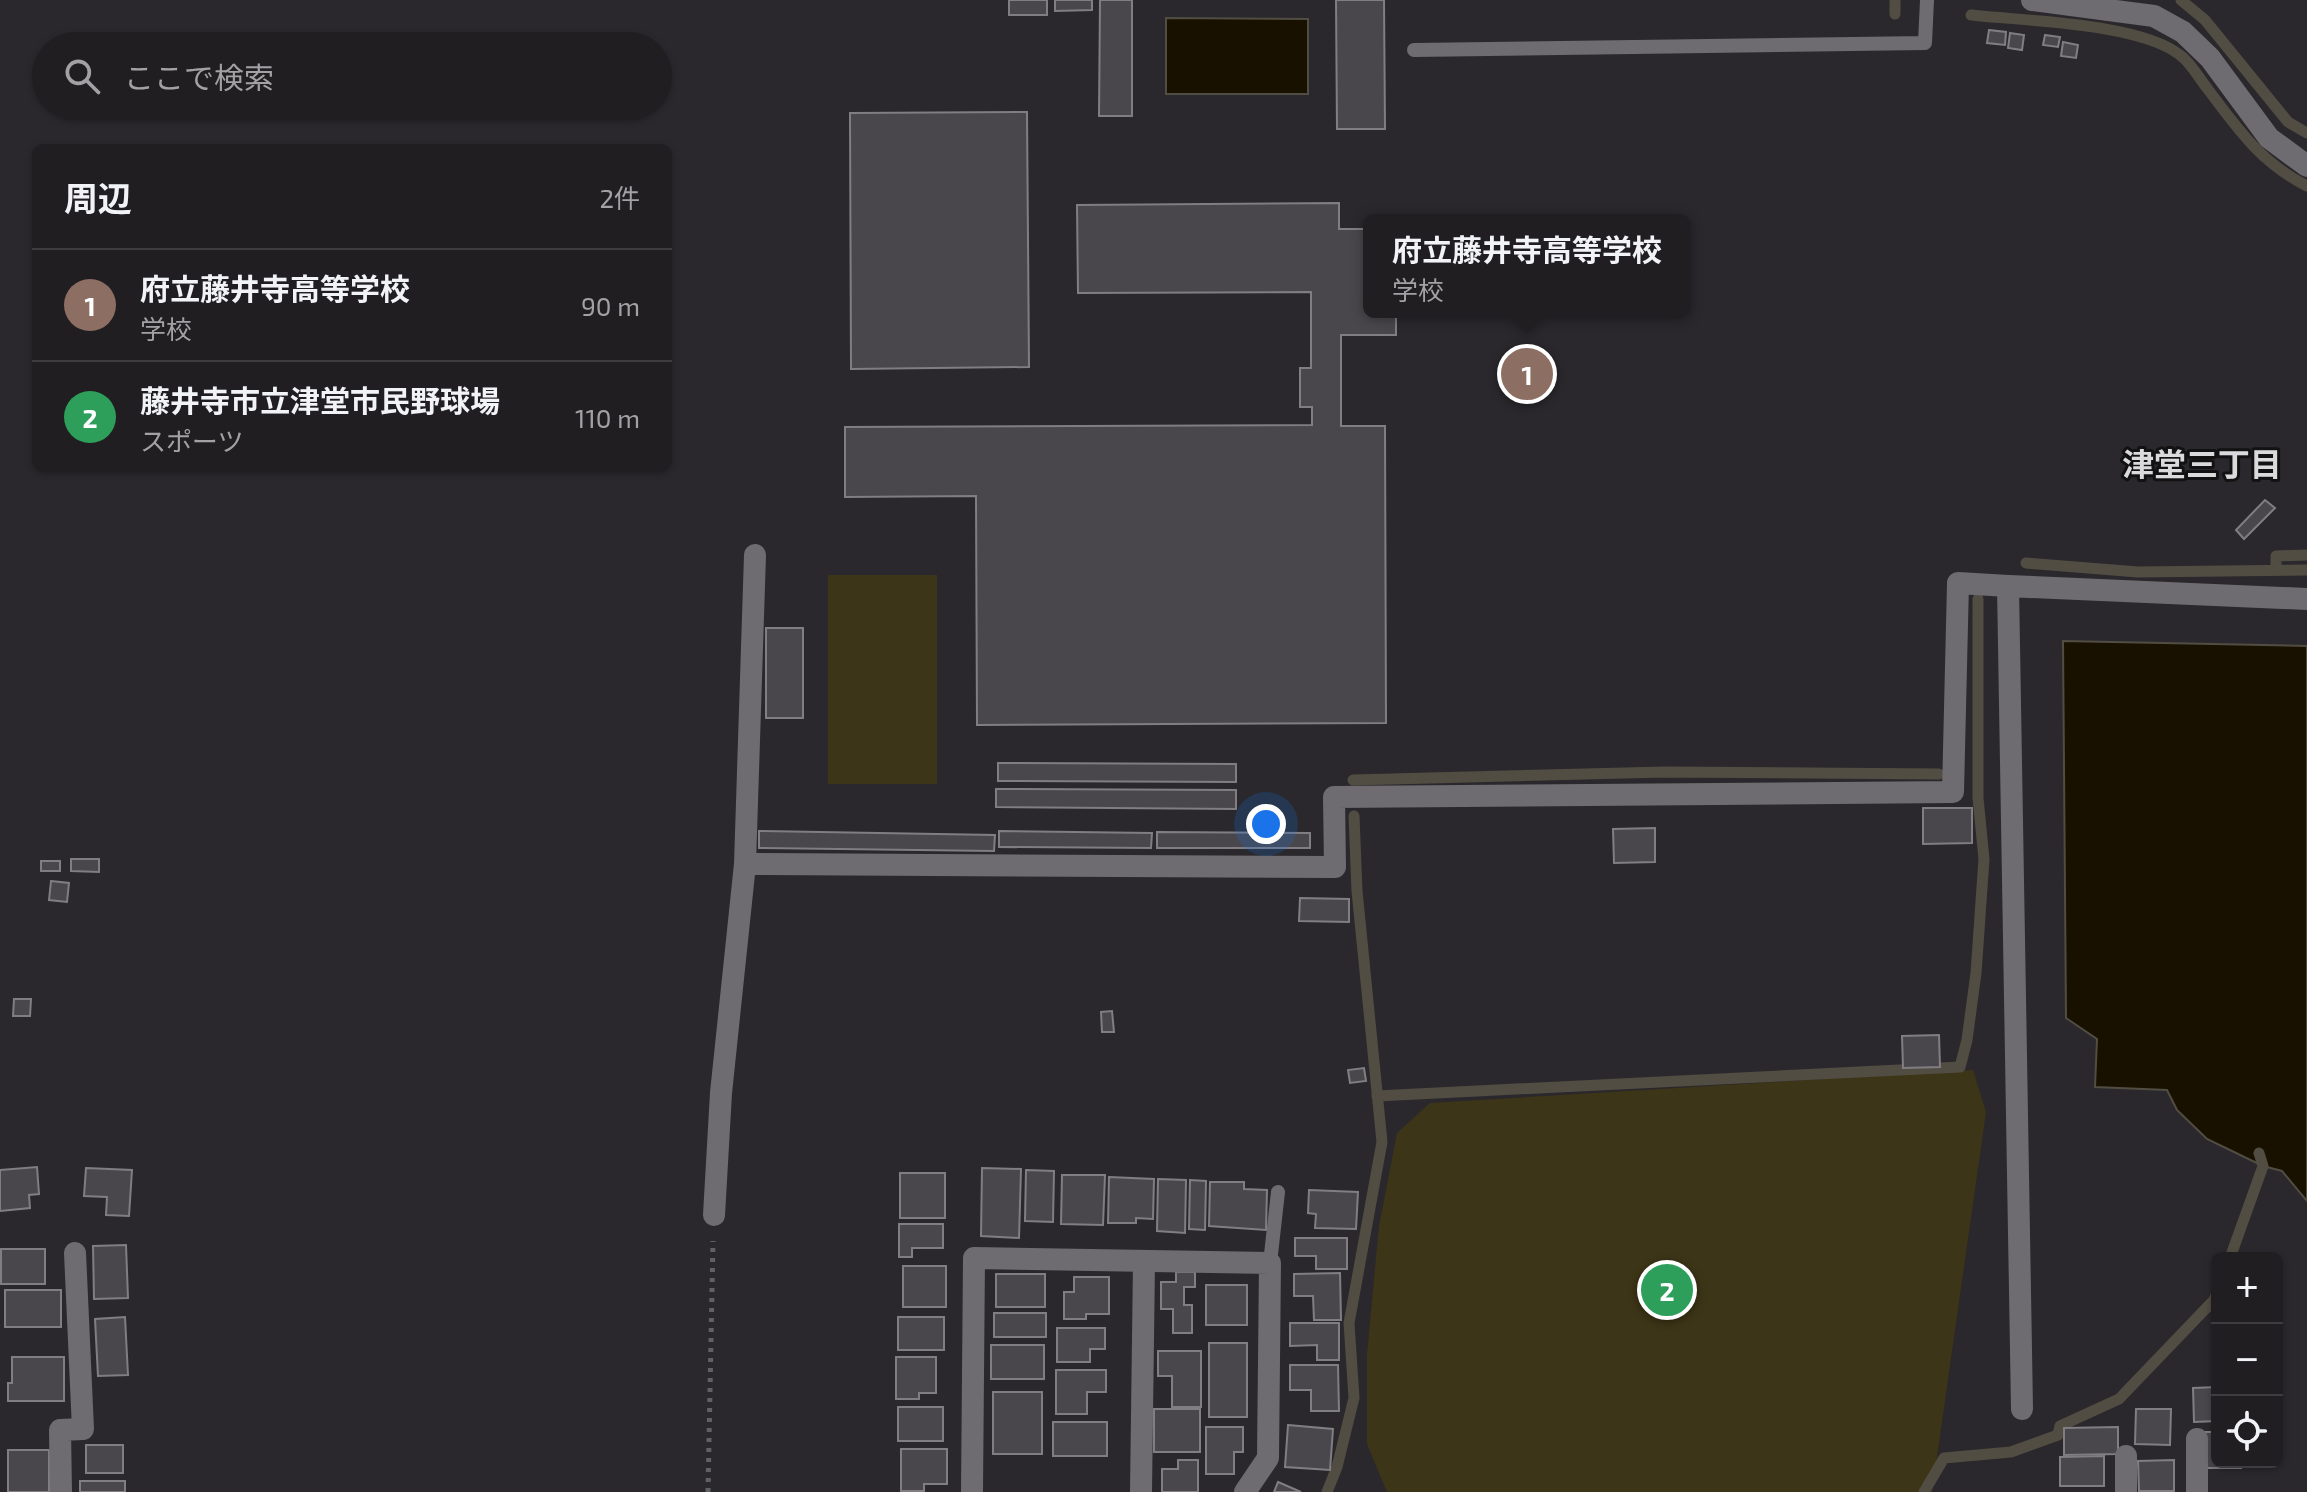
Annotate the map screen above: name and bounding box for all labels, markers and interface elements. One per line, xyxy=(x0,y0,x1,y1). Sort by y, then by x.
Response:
search box xyxy=(32,32,672,120)
icon: search xyxy=(60,54,104,98)
text: ここで検索 xyxy=(124,59,274,95)
text: 周辺 xyxy=(64,177,132,218)
text: 2件 xyxy=(599,182,640,213)
popup xyxy=(1363,214,1691,318)
text: 府立藤井寺高等学校 xyxy=(1392,231,1662,267)
text: 府立藤井寺高等学校 xyxy=(140,270,410,306)
text: 学校 xyxy=(1392,274,1444,305)
text: 1 xyxy=(84,290,96,321)
text: 90 m xyxy=(581,290,640,321)
text: 学校 xyxy=(140,313,192,344)
pin: 1 xyxy=(1501,344,1553,404)
text: 藤井寺市立津堂市民野球場 xyxy=(140,382,500,418)
text: 2 xyxy=(82,402,98,433)
text: 110 m xyxy=(575,402,640,433)
text: スポーツ xyxy=(140,425,243,456)
district label: 津堂三丁目 xyxy=(2122,444,2282,482)
your location xyxy=(1246,804,1286,844)
map controls xyxy=(2211,1252,2283,1468)
button: + xyxy=(2211,1252,2283,1324)
pin: 2 xyxy=(1641,1260,1693,1320)
button: − xyxy=(2211,1324,2283,1396)
button: locate xyxy=(2211,1396,2283,1468)

